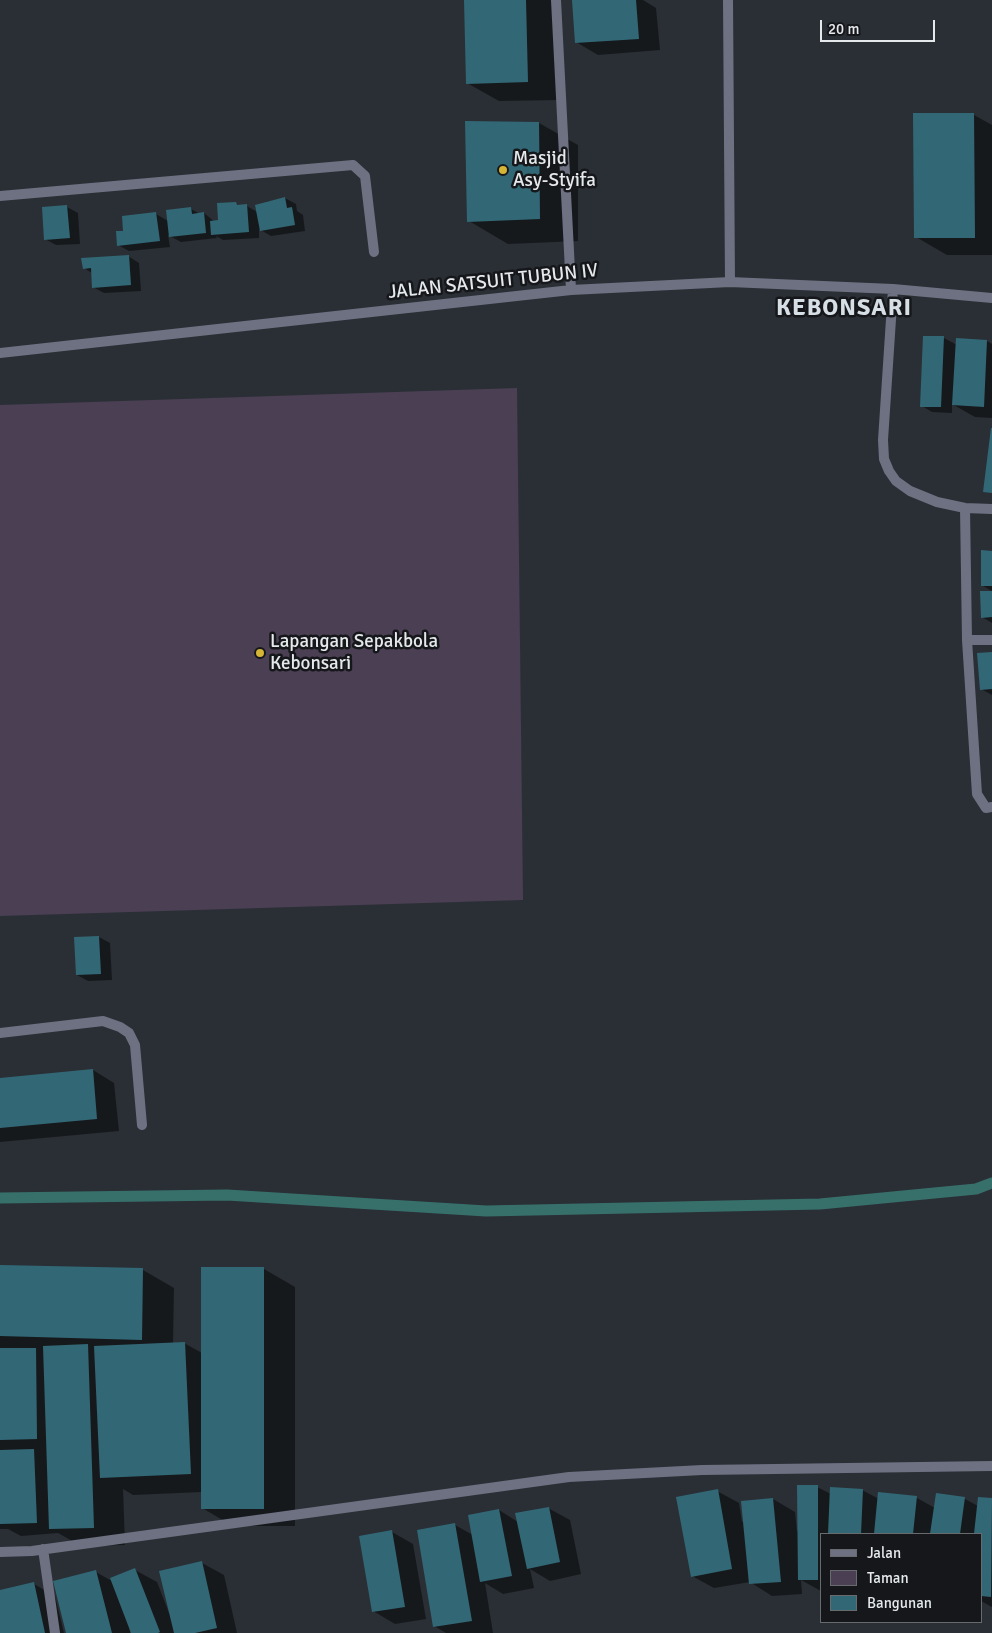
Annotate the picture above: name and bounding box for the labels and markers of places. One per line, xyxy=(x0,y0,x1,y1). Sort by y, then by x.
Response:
place label: Masjid Asy-Styifa xyxy=(513,148,596,192)
marker: Masjid Asy-Styifa xyxy=(497,164,509,176)
place label: Lapangan Sepakbola Kebonsari xyxy=(270,631,438,675)
marker: Lapangan Sepakbola Kebonsari xyxy=(254,647,266,659)

